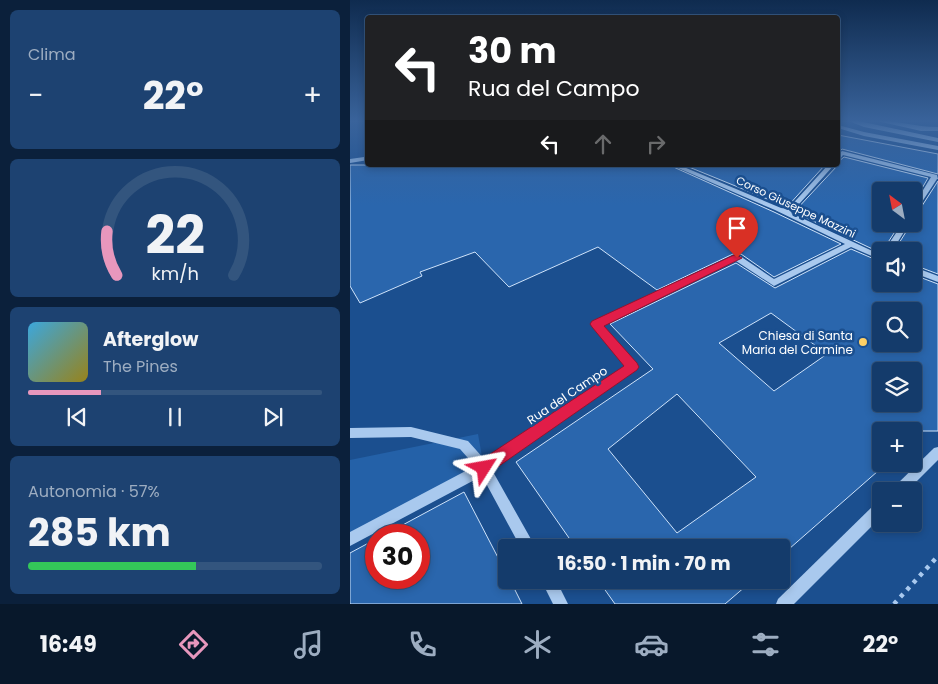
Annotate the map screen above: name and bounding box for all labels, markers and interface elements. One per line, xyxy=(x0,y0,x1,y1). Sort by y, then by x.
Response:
text: 30 m xyxy=(468,26,556,75)
icon: left xyxy=(385,35,450,100)
text: Clima xyxy=(28,43,76,66)
text: 22° xyxy=(143,69,204,122)
text: Rua del Campo xyxy=(468,73,639,104)
text: − xyxy=(28,76,43,115)
text: + xyxy=(303,76,322,115)
icon: left xyxy=(536,130,564,158)
icon: ahead xyxy=(589,130,617,158)
icon: right xyxy=(642,130,670,158)
street label: Corso Giuseppe Mazzini xyxy=(734,172,859,242)
north arrow xyxy=(872,182,922,232)
map controls xyxy=(872,182,922,532)
text: 22 xyxy=(145,199,205,272)
pin xyxy=(716,207,758,258)
icon: arrive xyxy=(723,214,751,242)
button: sound xyxy=(872,242,922,292)
text: km/h xyxy=(151,261,199,286)
button: search xyxy=(872,302,922,352)
text: Afterglow xyxy=(103,326,198,353)
place label: Chiesa di Santa Maria del Carmine xyxy=(742,327,853,358)
marker: Chiesa di Santa Maria del Carmine xyxy=(857,336,869,348)
text: The Pines xyxy=(103,355,178,378)
street label: Rua del Campo xyxy=(523,362,611,428)
button: layers xyxy=(872,362,922,412)
icon: previous xyxy=(63,403,91,431)
icon: pause xyxy=(161,403,189,431)
icon: next xyxy=(259,403,287,431)
button: + xyxy=(872,422,922,472)
position arrow xyxy=(457,441,509,493)
text: Autonomia · 57% xyxy=(28,480,160,503)
button: − xyxy=(872,482,922,532)
text: 285 km xyxy=(28,506,171,559)
speed limit sign: 30 xyxy=(365,524,430,589)
text: 16:50 · 1 min · 70 m xyxy=(557,550,731,577)
icon: directions xyxy=(176,627,211,662)
icon: music xyxy=(291,627,326,662)
icon: phone xyxy=(405,627,440,662)
icon: climate xyxy=(520,627,555,662)
icon: car xyxy=(634,627,669,662)
icon: filters xyxy=(748,627,783,662)
text: 16:49 xyxy=(40,629,97,660)
text: 22° xyxy=(863,629,898,660)

